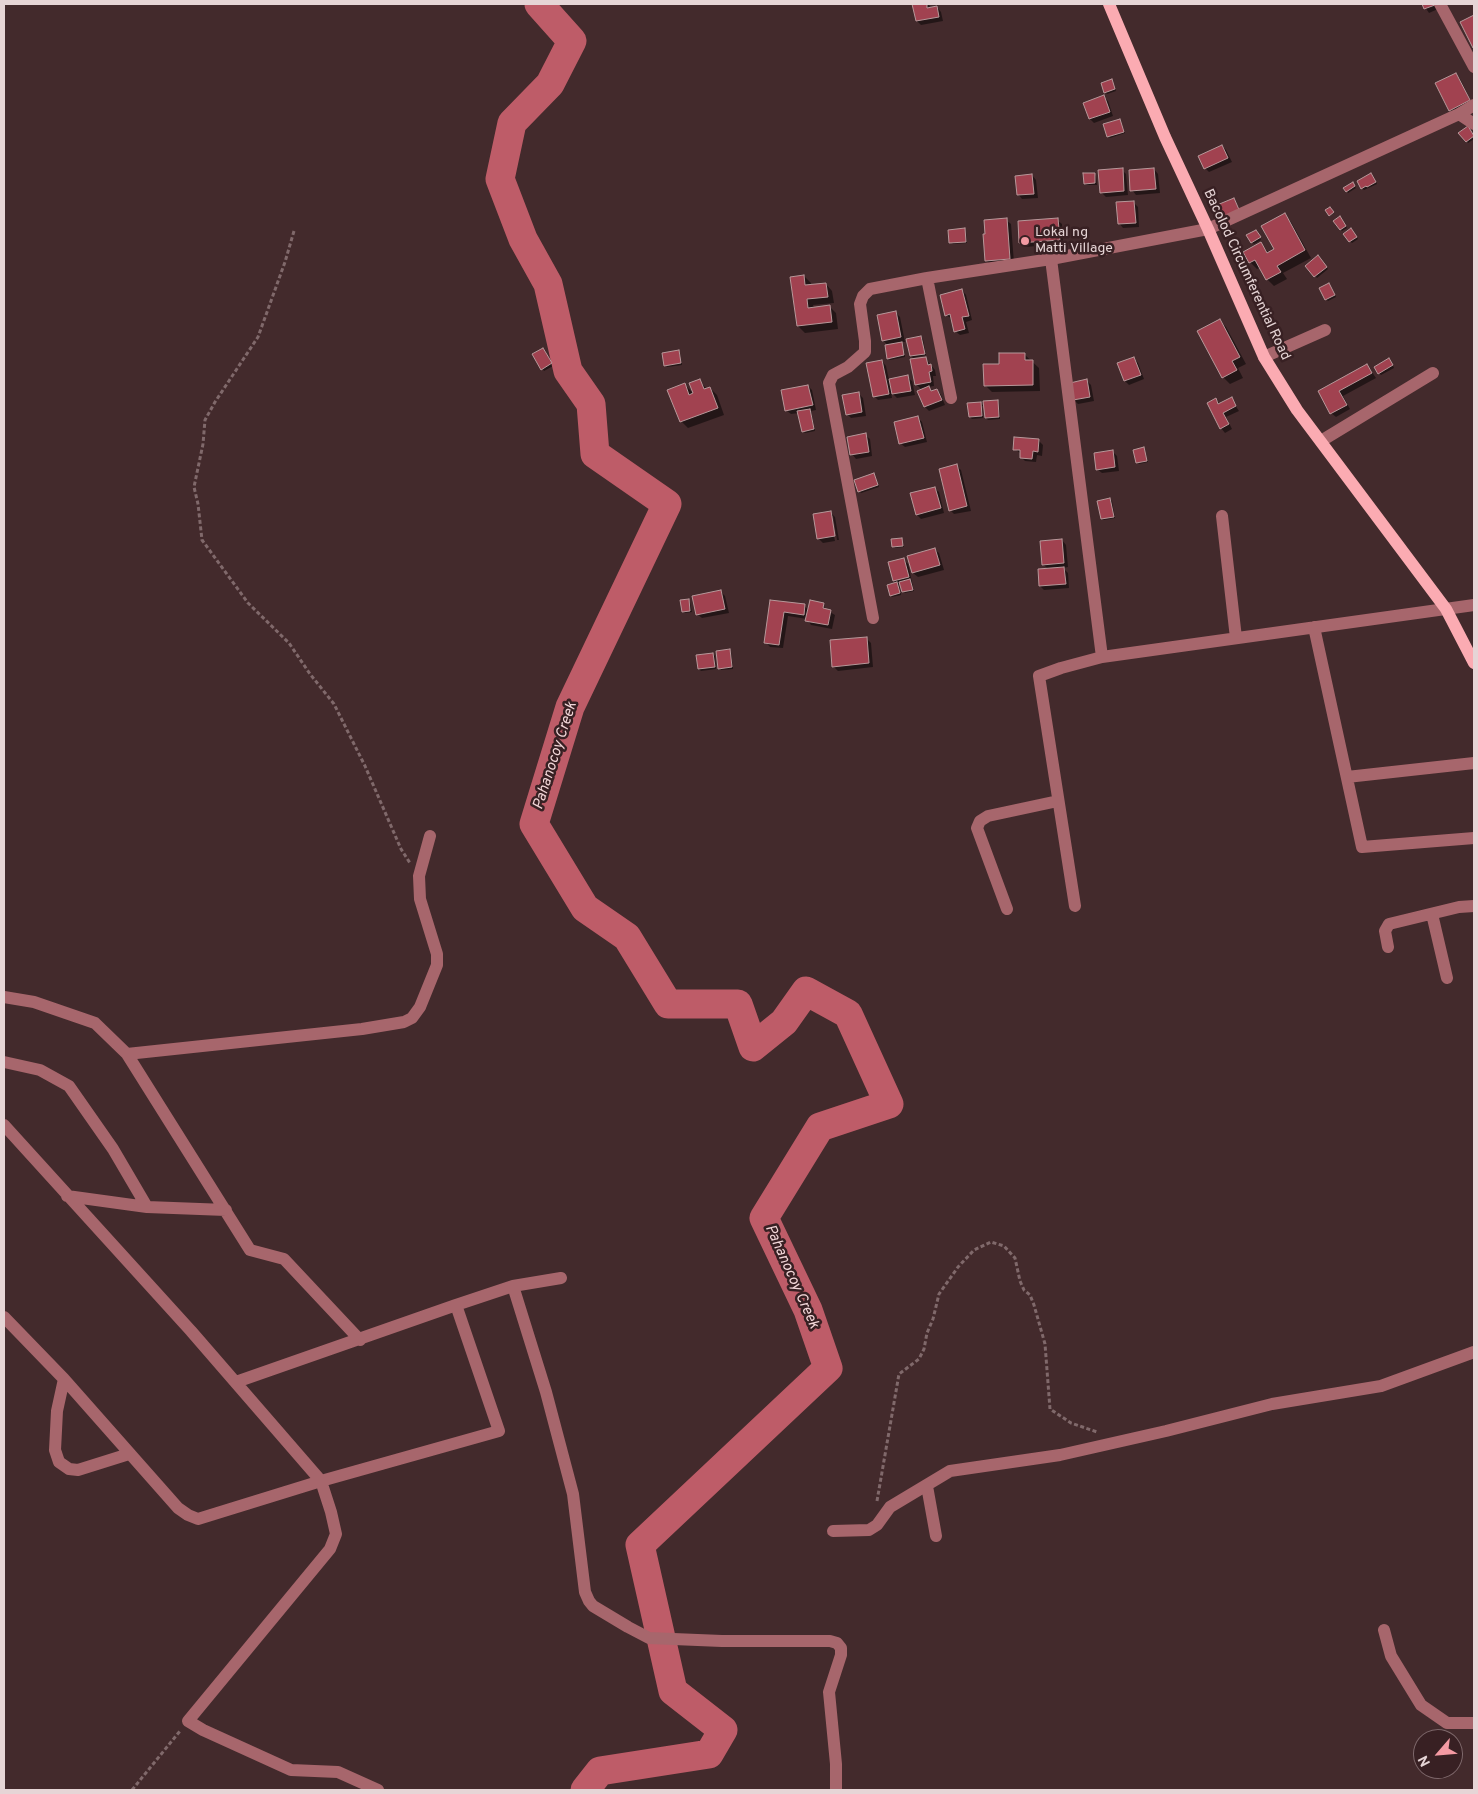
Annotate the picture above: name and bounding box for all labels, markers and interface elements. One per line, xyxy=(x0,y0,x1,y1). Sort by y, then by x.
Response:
street label: Bacolod Circumferential Road xyxy=(1199,187,1293,363)
place label: Lokal ng Matti Village xyxy=(1035,225,1113,258)
marker: Lokal ng Matti Village xyxy=(1019,235,1031,247)
water label: Pahanocoy Creek xyxy=(530,700,582,812)
water label: Pahanocoy Creek xyxy=(760,1222,822,1332)
north arrow xyxy=(1413,1729,1463,1779)
text: N xyxy=(1415,1752,1435,1769)

